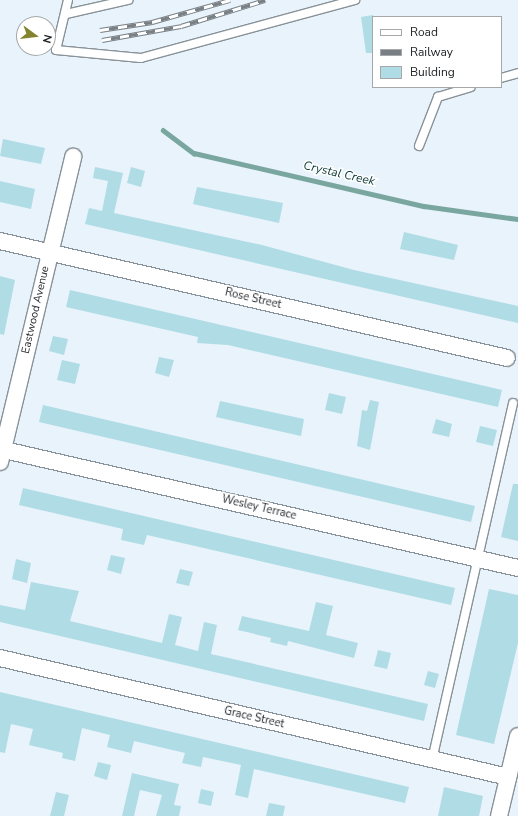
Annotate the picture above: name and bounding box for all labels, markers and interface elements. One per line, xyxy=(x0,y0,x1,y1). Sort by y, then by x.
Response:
north arrow xyxy=(16,16,56,56)
legend xyxy=(372,16,502,88)
text: Road xyxy=(410,24,438,40)
text: N xyxy=(39,33,55,45)
text: Railway xyxy=(410,44,453,60)
text: Building xyxy=(410,64,455,80)
water label: Crystal Creek xyxy=(302,159,376,189)
street label: Eastwood Avenue xyxy=(20,265,52,355)
street label: Rose Street xyxy=(224,286,282,312)
street label: Wesley Terrace xyxy=(220,493,298,523)
street label: Grace Street xyxy=(223,705,285,731)

